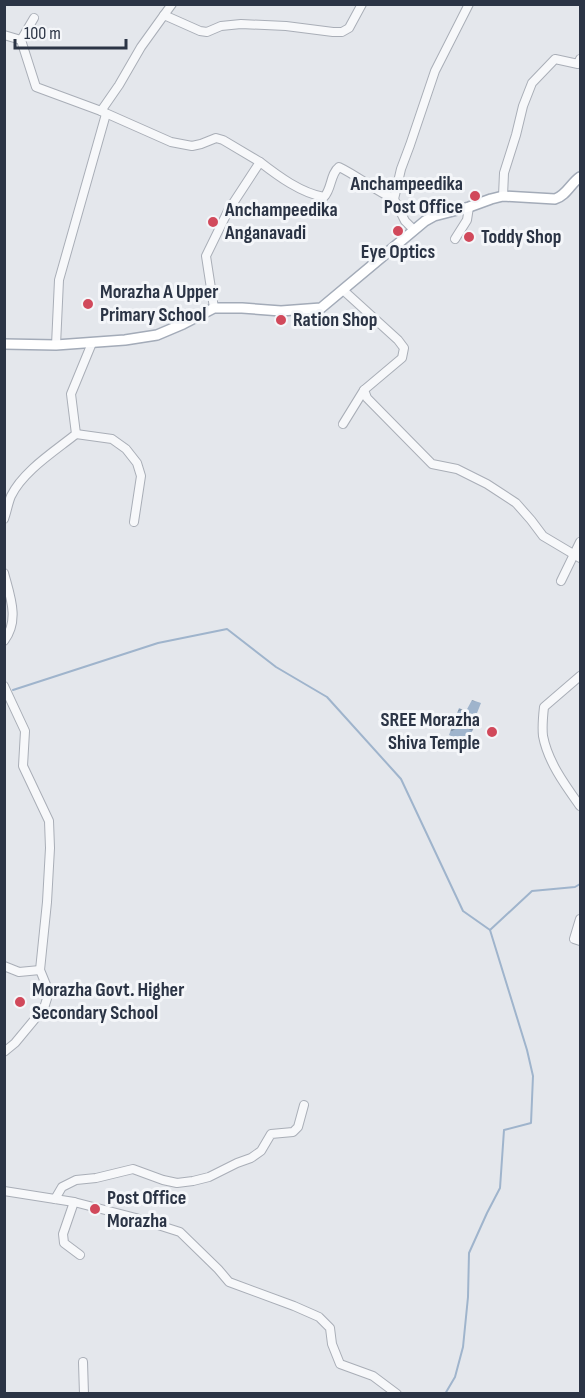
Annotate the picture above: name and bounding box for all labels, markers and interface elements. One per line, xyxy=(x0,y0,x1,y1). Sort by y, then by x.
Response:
scale bar xyxy=(15,12,126,50)
text: 100 m xyxy=(24,23,61,44)
place label: Anchampeedika Post Office xyxy=(349,172,463,219)
marker: Anchampeedika Post Office xyxy=(468,189,482,203)
place label: Anchampeedika Anganavadi xyxy=(224,198,338,245)
marker: Anchampeedika Anganavadi xyxy=(206,215,220,229)
marker: Eye Optics xyxy=(391,224,405,238)
place label: Toddy Shop xyxy=(481,225,561,249)
marker: Toddy Shop xyxy=(462,230,476,244)
place label: Eye Optics xyxy=(361,240,435,264)
place label: Morazha A Upper Primary School xyxy=(100,280,218,327)
marker: Morazha A Upper Primary School xyxy=(81,297,95,311)
place label: Ration Shop xyxy=(293,308,377,332)
marker: Ration Shop xyxy=(274,313,288,327)
place label: SREE Morazha Shiva Temple xyxy=(380,708,480,755)
marker: SREE Morazha Shiva Temple xyxy=(485,725,499,739)
place label: Morazha Govt. Higher Secondary School xyxy=(32,978,184,1025)
marker: Morazha Govt. Higher Secondary School xyxy=(13,995,27,1009)
place label: Post Office Morazha xyxy=(107,1186,186,1233)
marker: Post Office Morazha xyxy=(88,1202,102,1216)

